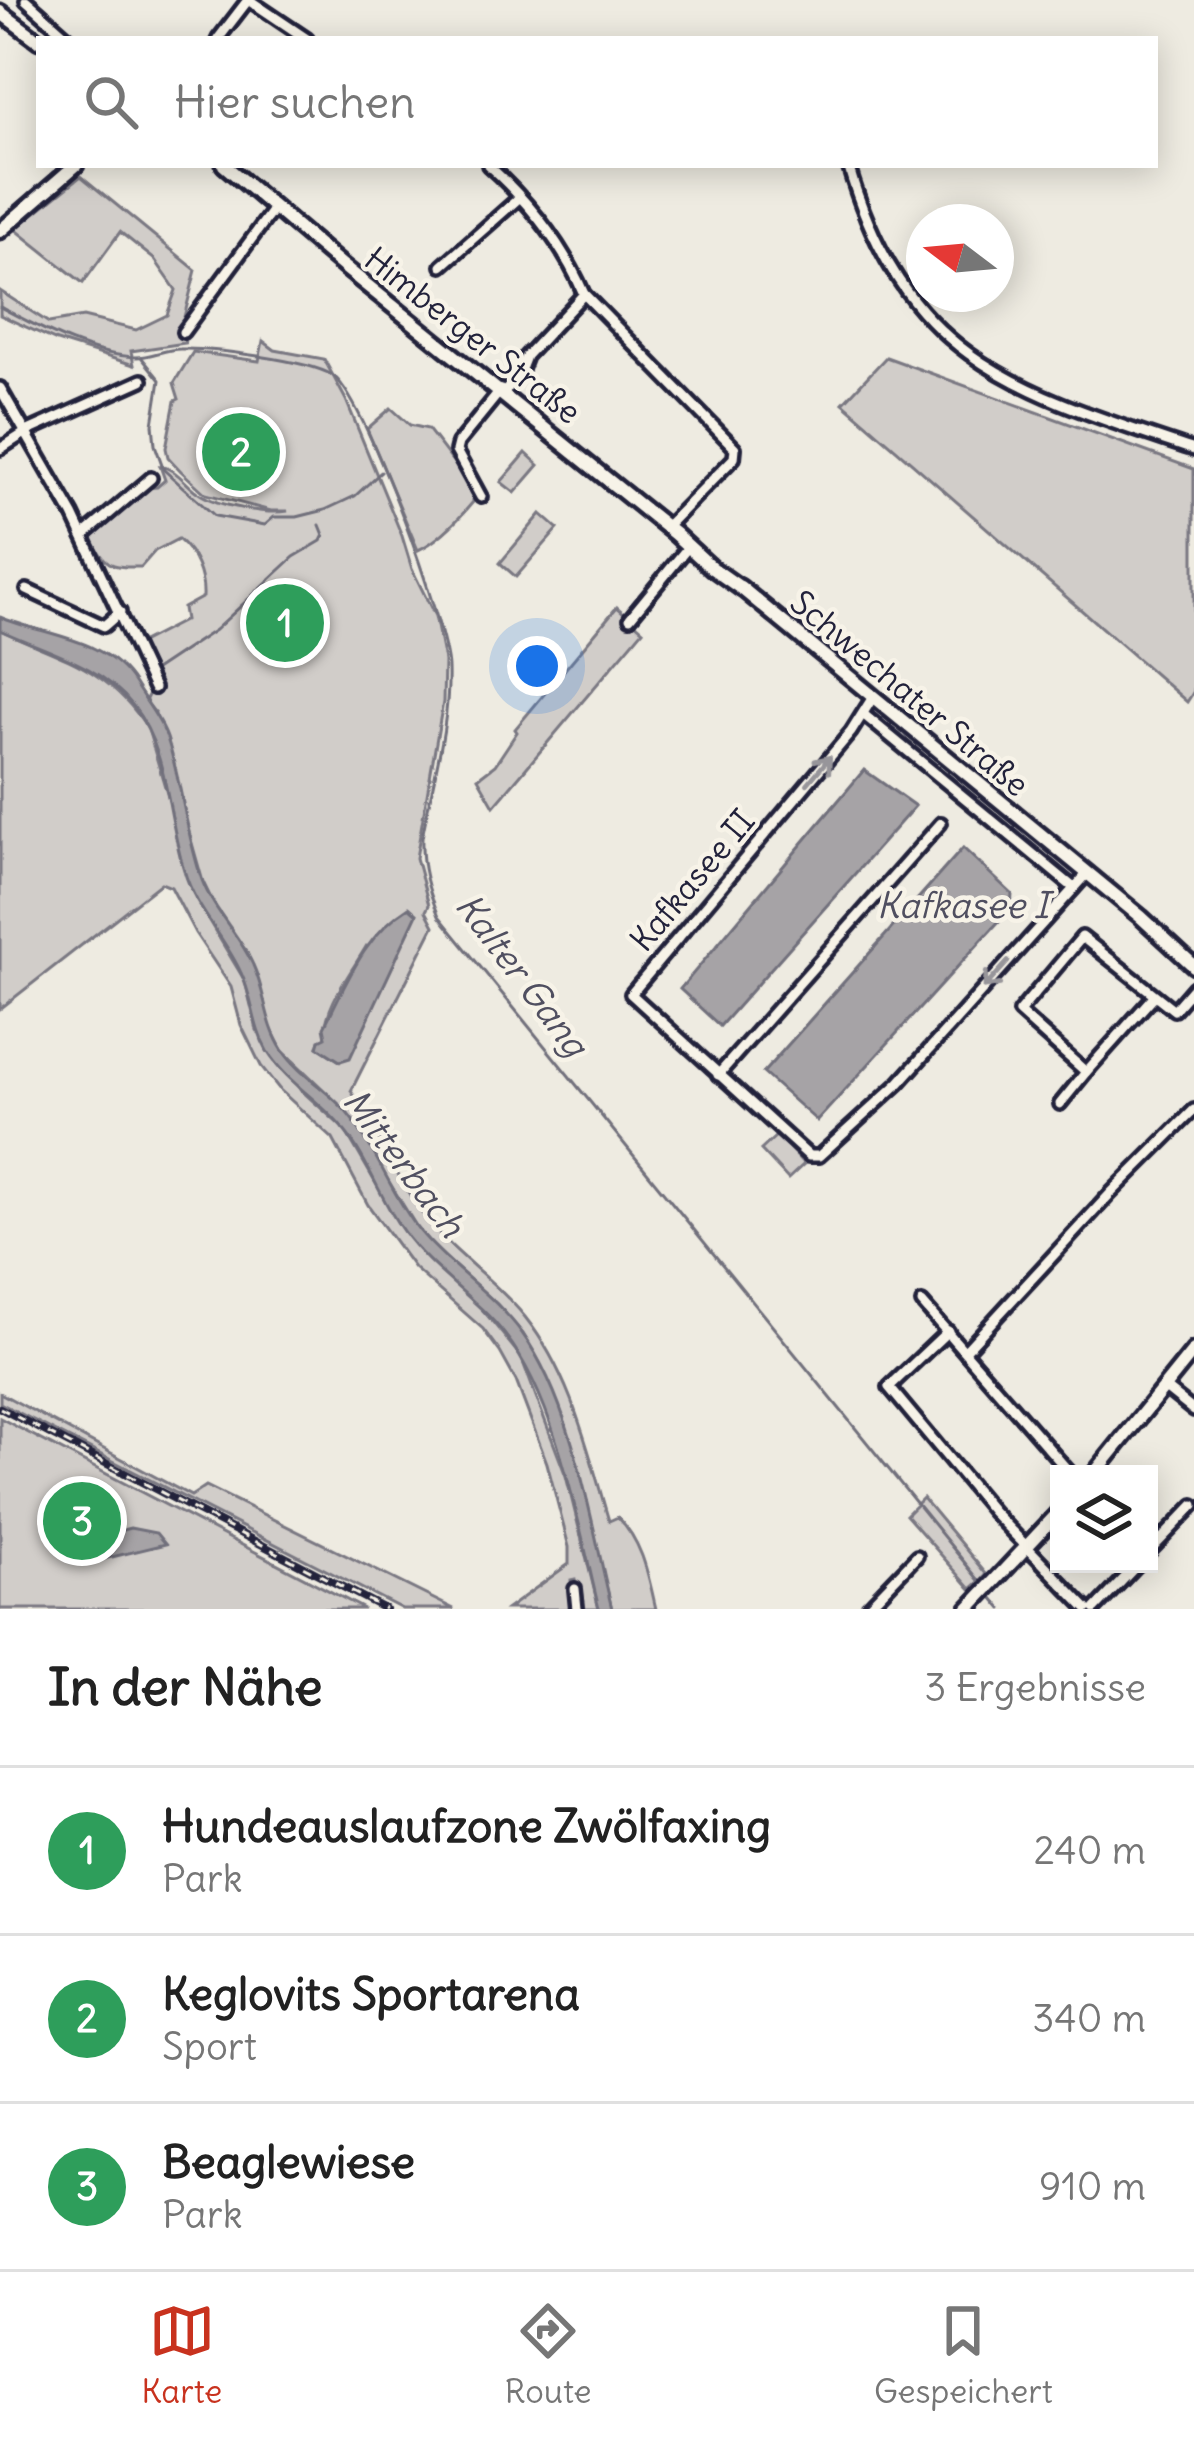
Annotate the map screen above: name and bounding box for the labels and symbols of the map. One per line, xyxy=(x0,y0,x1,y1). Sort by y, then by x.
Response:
north arrow xyxy=(906,204,1014,312)
street label: Himberger Straße xyxy=(356,237,590,433)
pin: 2 xyxy=(202,407,280,497)
pin: 1 xyxy=(246,578,324,668)
street label: Schwechater Straße xyxy=(782,581,1038,805)
your location xyxy=(507,636,567,696)
one-way arrow xyxy=(804,755,832,786)
street label: Kafkasee II xyxy=(620,800,764,960)
water label: Kafkasee I xyxy=(877,883,1055,928)
water label: Kalter Gang xyxy=(446,885,600,1068)
one-way arrow xyxy=(983,959,1010,990)
water label: Mitterbach xyxy=(334,1080,475,1247)
pin: 3 xyxy=(43,1476,121,1566)

